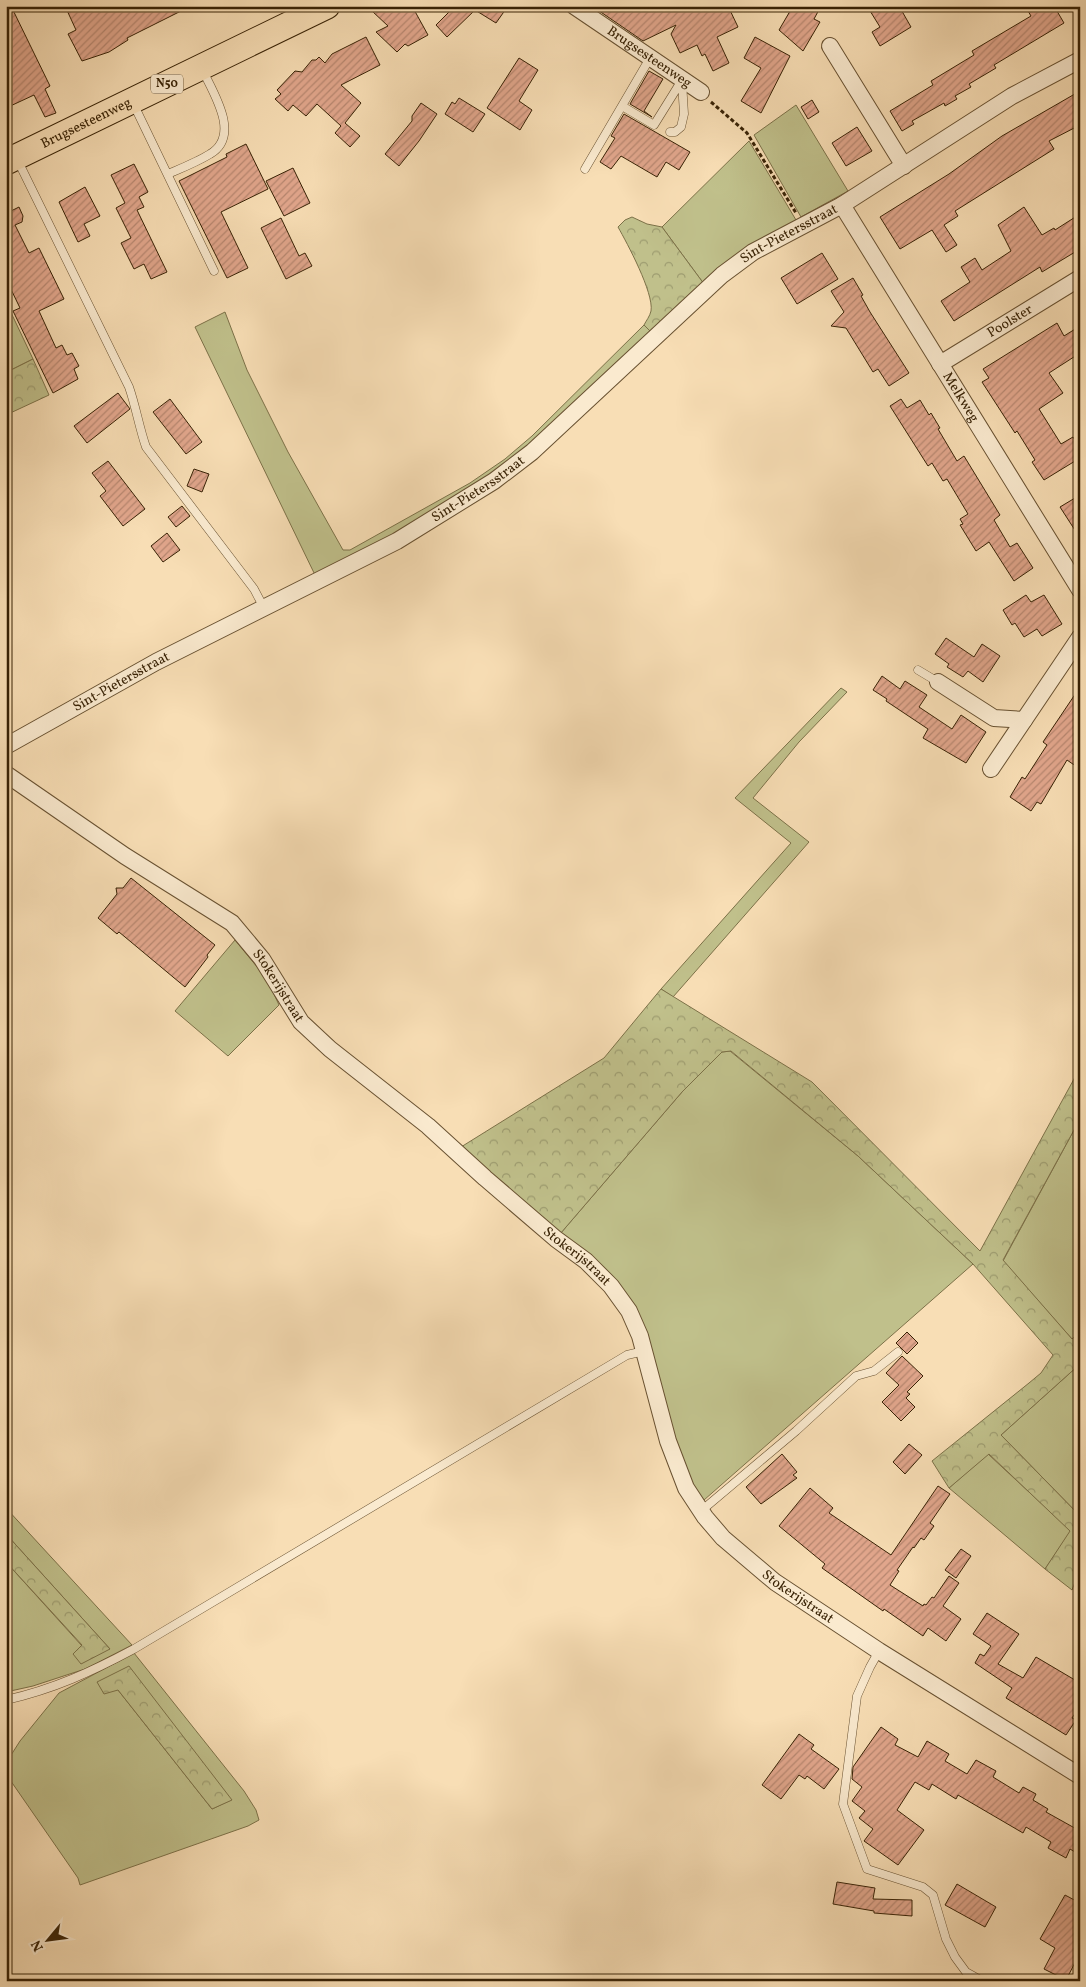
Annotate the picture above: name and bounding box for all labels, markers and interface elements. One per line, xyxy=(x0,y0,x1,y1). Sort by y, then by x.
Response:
street label: Brugsesteenweg xyxy=(603,21,696,93)
road number: N50 xyxy=(151,74,183,94)
street label: Brugsesteenweg xyxy=(38,93,135,153)
street label: Sint-Pietersstraat xyxy=(736,199,841,268)
street label: Poolster xyxy=(984,300,1036,342)
street label: Melkweg xyxy=(938,369,984,426)
street label: Sint-Pietersstraat xyxy=(428,451,529,527)
street label: Sint-Pietersstraat xyxy=(69,647,173,716)
street label: Stokerijstraat xyxy=(248,945,309,1026)
street label: Stokerijstraat xyxy=(539,1222,615,1290)
street label: Stokerijstraat xyxy=(758,1565,838,1628)
north arrow xyxy=(22,1914,72,1964)
text: N xyxy=(27,1937,49,1955)

